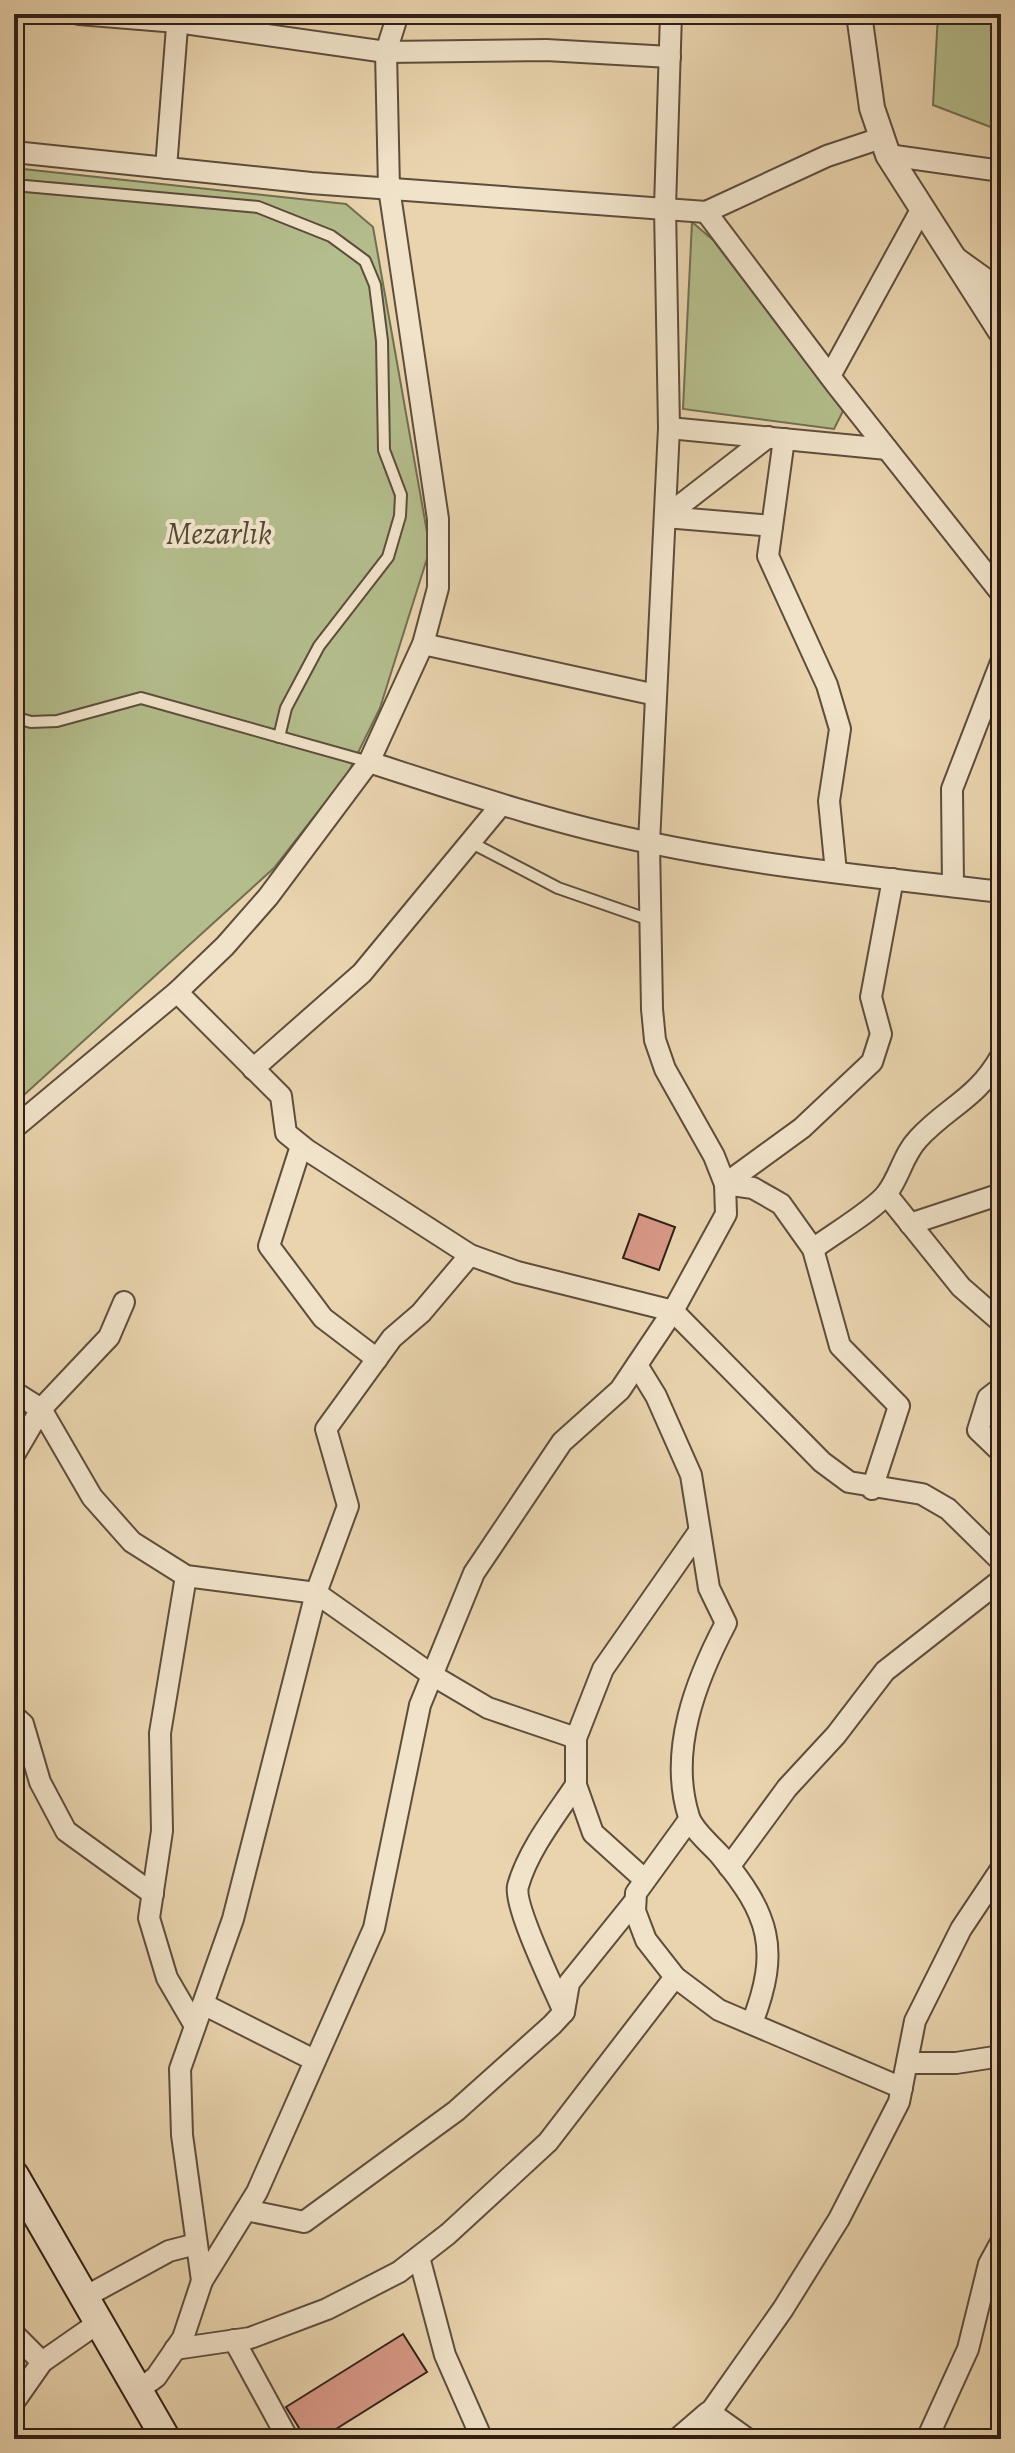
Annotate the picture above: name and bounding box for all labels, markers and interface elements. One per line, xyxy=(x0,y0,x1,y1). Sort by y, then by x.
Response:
park label: Mezarlık xyxy=(166,511,272,555)

